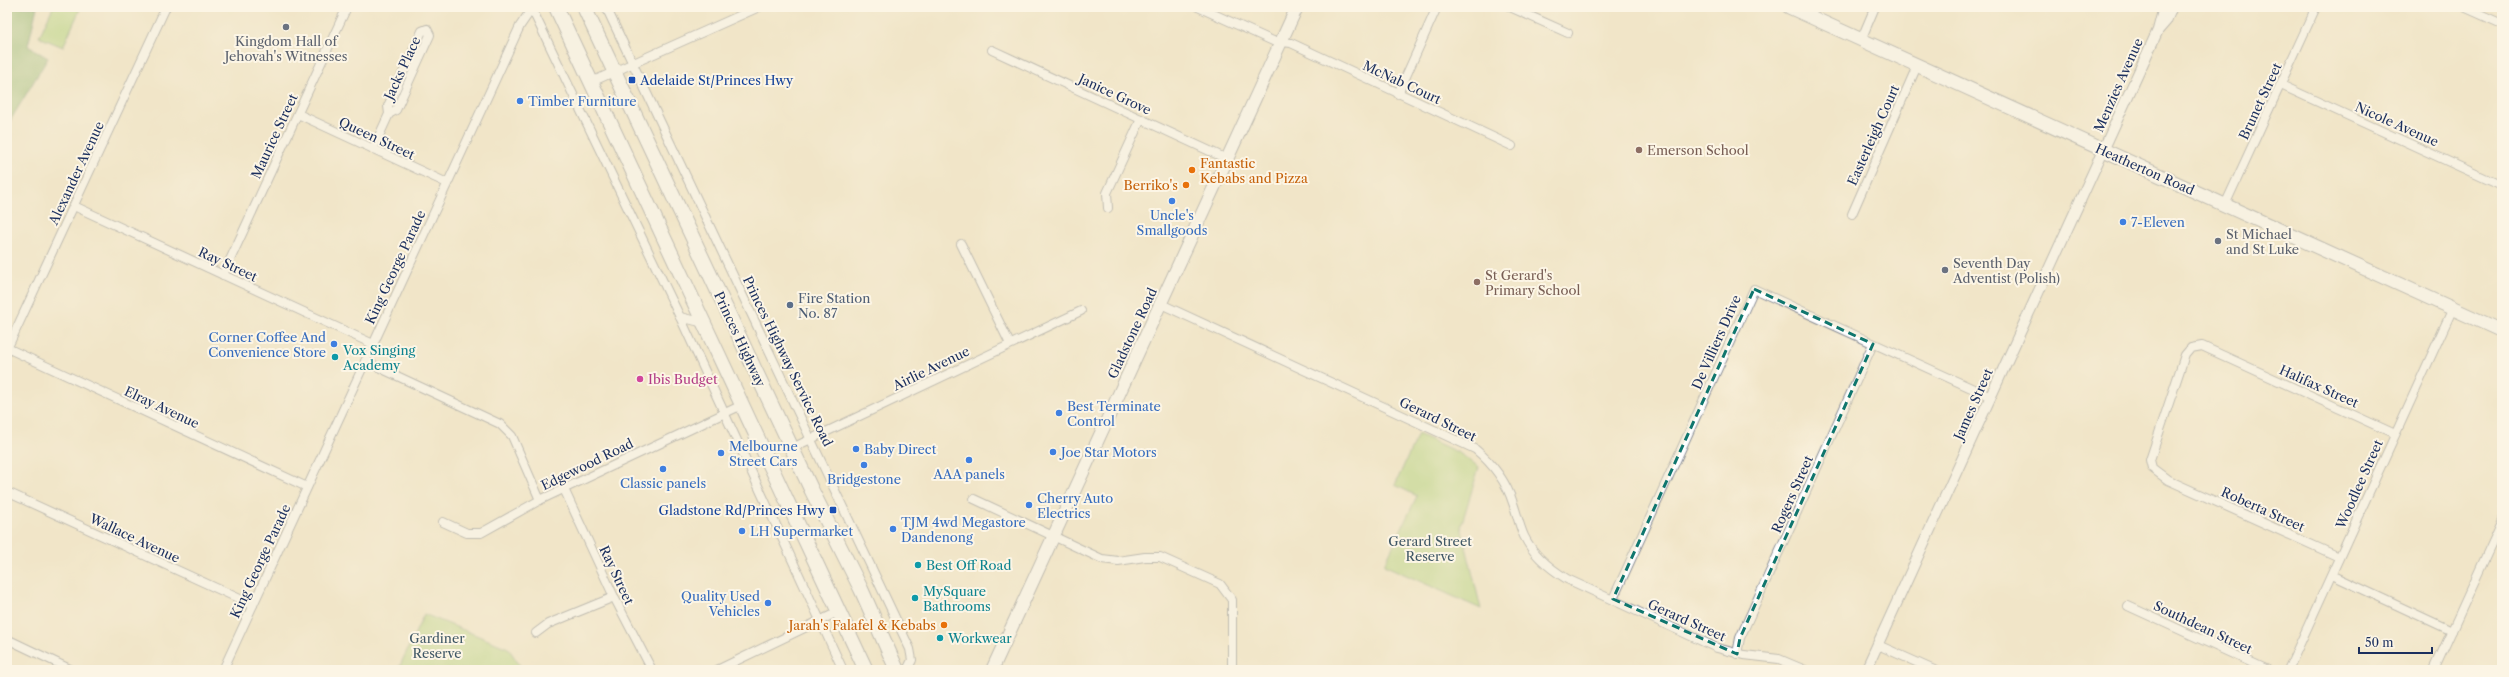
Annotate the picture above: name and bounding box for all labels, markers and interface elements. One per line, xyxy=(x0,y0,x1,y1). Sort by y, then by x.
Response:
marker: Kingdom Hall of Jehovah's Witnesses xyxy=(281,22,291,32)
place label: Kingdom Hall of Jehovah's Witnesses xyxy=(223,33,348,64)
street label: Jacks Place xyxy=(379,34,424,104)
street label: Menzies Avenue xyxy=(2090,36,2146,134)
street label: McNab Court xyxy=(1360,57,1444,107)
street label: Brunet Street xyxy=(2235,60,2285,142)
street label: Janice Grove xyxy=(1074,69,1154,118)
place label: Adelaide St/Princes Hwy xyxy=(639,72,794,88)
marker: Adelaide St/Princes Hwy xyxy=(627,75,637,85)
street label: Easterleigh Court xyxy=(1844,82,1903,188)
street label: Maurice Street xyxy=(247,91,301,181)
place label: Timber Furniture xyxy=(528,93,637,109)
marker: Timber Furniture xyxy=(515,96,525,106)
street label: Nicole Avenue xyxy=(2353,98,2441,150)
street label: Queen Street xyxy=(337,113,418,163)
street label: Alexander Avenue xyxy=(45,119,107,228)
street label: Heatherton Road xyxy=(2093,140,2197,198)
place label: Emerson School xyxy=(1647,142,1749,158)
marker: Emerson School xyxy=(1634,145,1644,155)
place label: Fantastic Kebabs and Pizza xyxy=(1200,155,1308,186)
marker: Fantastic Kebabs and Pizza xyxy=(1187,165,1197,175)
place label: Berriko's xyxy=(1124,177,1178,193)
marker: Berriko's xyxy=(1181,180,1191,190)
marker: Uncle's Smallgoods xyxy=(1167,196,1177,206)
street label: King George Parade xyxy=(362,207,428,327)
place label: Uncle's Smallgoods xyxy=(1137,207,1208,238)
place label: 7-Eleven xyxy=(2131,214,2185,230)
marker: 7-Eleven xyxy=(2118,217,2128,227)
place label: St Michael and St Luke xyxy=(2226,226,2299,257)
marker: St Michael and St Luke xyxy=(2213,236,2223,246)
street label: Ray Street xyxy=(196,243,260,285)
place label: Seventh Day Adventist (Polish) xyxy=(1952,255,2060,286)
marker: Seventh Day Adventist (Polish) xyxy=(1940,265,1950,275)
place label: St Gerard's Primary School xyxy=(1485,267,1580,298)
street label: Princes Highway Service Road xyxy=(740,273,836,449)
marker: St Gerard's Primary School xyxy=(1472,277,1482,287)
street label: Gladstone Road xyxy=(1104,285,1160,381)
street label: Princes Highway xyxy=(711,289,769,390)
place label: Fire Station No. 87 xyxy=(798,290,870,321)
street label: De Villiers Drive xyxy=(1688,292,1744,392)
marker: Fire Station No. 87 xyxy=(785,300,795,310)
place label: Corner Coffee And Convenience Store xyxy=(208,329,326,360)
marker: Corner Coffee And Convenience Store xyxy=(329,339,339,349)
place label: Vox Singing Academy xyxy=(342,342,416,373)
street label: Airlie Avenue xyxy=(889,343,972,394)
marker: Vox Singing Academy xyxy=(330,352,340,362)
street label: Halifax Street xyxy=(2277,361,2361,411)
street label: James Street xyxy=(1949,365,1996,444)
place label: Ibis Budget xyxy=(648,371,718,387)
marker: Ibis Budget xyxy=(635,374,645,384)
street label: Elray Avenue xyxy=(122,383,202,431)
street label: Gerard Street xyxy=(1397,393,1479,445)
place label: Best Terminate Control xyxy=(1067,398,1161,429)
marker: Best Terminate Control xyxy=(1054,408,1064,418)
street label: Edgewood Road xyxy=(538,435,636,493)
street label: Woodlee Street xyxy=(2332,437,2386,532)
place label: Melbourne Street Cars xyxy=(729,438,798,469)
place label: Baby Direct xyxy=(864,441,937,457)
marker: Baby Direct xyxy=(851,444,861,454)
place label: Joe Star Motors xyxy=(1059,444,1157,460)
marker: Joe Star Motors xyxy=(1048,447,1058,457)
marker: Melbourne Street Cars xyxy=(716,448,726,458)
street label: Rogers Street xyxy=(1768,453,1816,535)
marker: AAA panels xyxy=(964,455,974,465)
marker: Bridgestone xyxy=(859,460,869,470)
marker: Classic panels xyxy=(658,464,668,474)
place label: AAA panels xyxy=(932,466,1005,482)
place label: Bridgestone xyxy=(827,471,901,487)
place label: Classic panels xyxy=(620,475,706,491)
street label: Roberta Street xyxy=(2219,483,2308,535)
place label: Cherry Auto Electrics xyxy=(1037,490,1113,521)
marker: Cherry Auto Electrics xyxy=(1024,500,1034,510)
street label: King George Parade xyxy=(227,501,293,621)
place label: Gladstone Rd/Princes Hwy xyxy=(659,502,826,518)
marker: Gladstone Rd/Princes Hwy xyxy=(828,505,838,515)
street label: Wallace Avenue xyxy=(86,510,183,566)
place label: TJM 4wd Megastore Dandenong xyxy=(901,514,1026,545)
place label: LH Supermarket xyxy=(750,523,853,539)
marker: TJM 4wd Megastore Dandenong xyxy=(888,524,898,534)
marker: LH Supermarket xyxy=(737,526,747,536)
park label: Gerard Street Reserve xyxy=(1388,533,1472,564)
street label: Ray Street xyxy=(596,543,638,607)
place label: Best Off Road xyxy=(926,557,1011,573)
marker: Best Off Road xyxy=(913,560,923,570)
place label: MySquare Bathrooms xyxy=(923,583,991,614)
place label: Quality Used Vehicles xyxy=(681,588,760,619)
marker: MySquare Bathrooms xyxy=(910,593,920,603)
street label: Gerard Street xyxy=(1646,596,1729,644)
street label: Southdean Street xyxy=(2151,597,2255,657)
marker: Quality Used Vehicles xyxy=(763,598,773,608)
place label: Jarah's Falafel & Kebabs xyxy=(787,617,936,633)
marker: Jarah's Falafel & Kebabs xyxy=(939,620,949,630)
scale bar xyxy=(2359,629,2432,655)
park label: Gardiner Reserve xyxy=(409,630,465,661)
place label: Workwear xyxy=(947,630,1012,646)
marker: Workwear xyxy=(935,633,945,643)
text: 50 m xyxy=(2365,635,2394,650)

